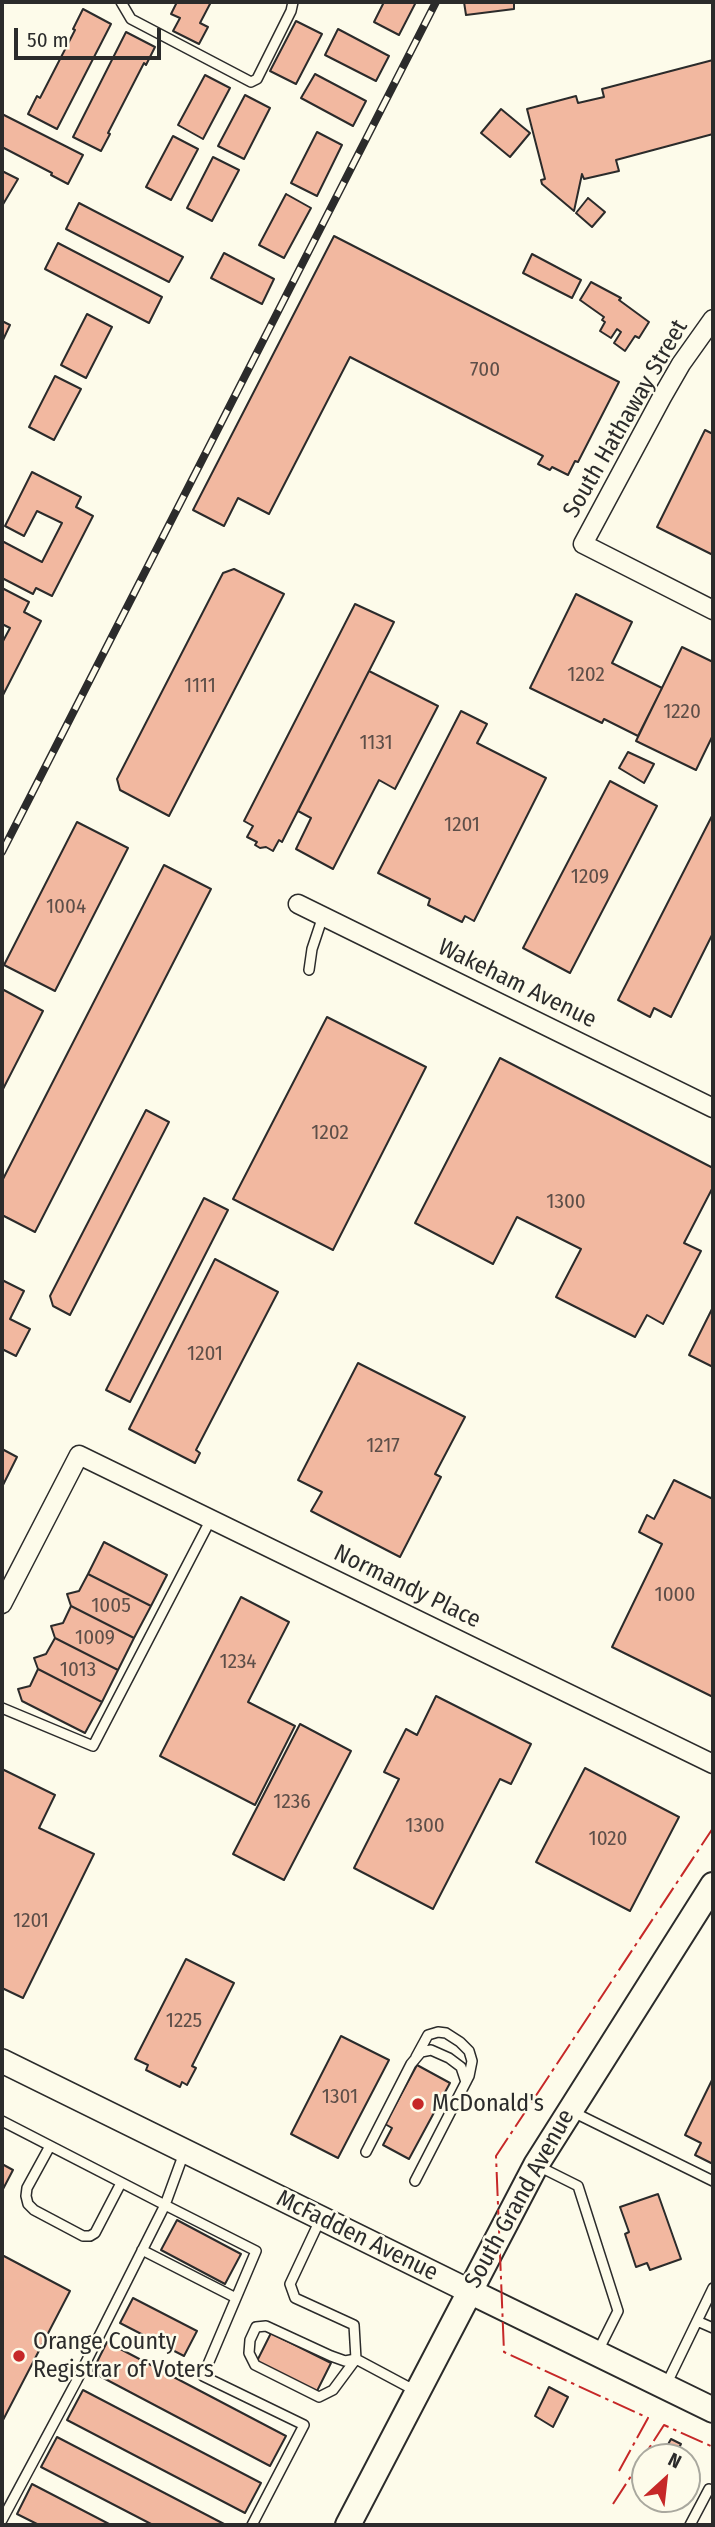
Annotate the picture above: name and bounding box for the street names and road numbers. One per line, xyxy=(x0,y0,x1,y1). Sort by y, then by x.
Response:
street label: South Hathaway Street xyxy=(558,315,694,523)
street label: Wakeham Avenue xyxy=(433,933,601,1035)
street label: Normandy Place xyxy=(329,1539,485,1635)
street label: South Grand Avenue xyxy=(459,2105,581,2293)
street label: McFadden Avenue xyxy=(272,2184,442,2288)

